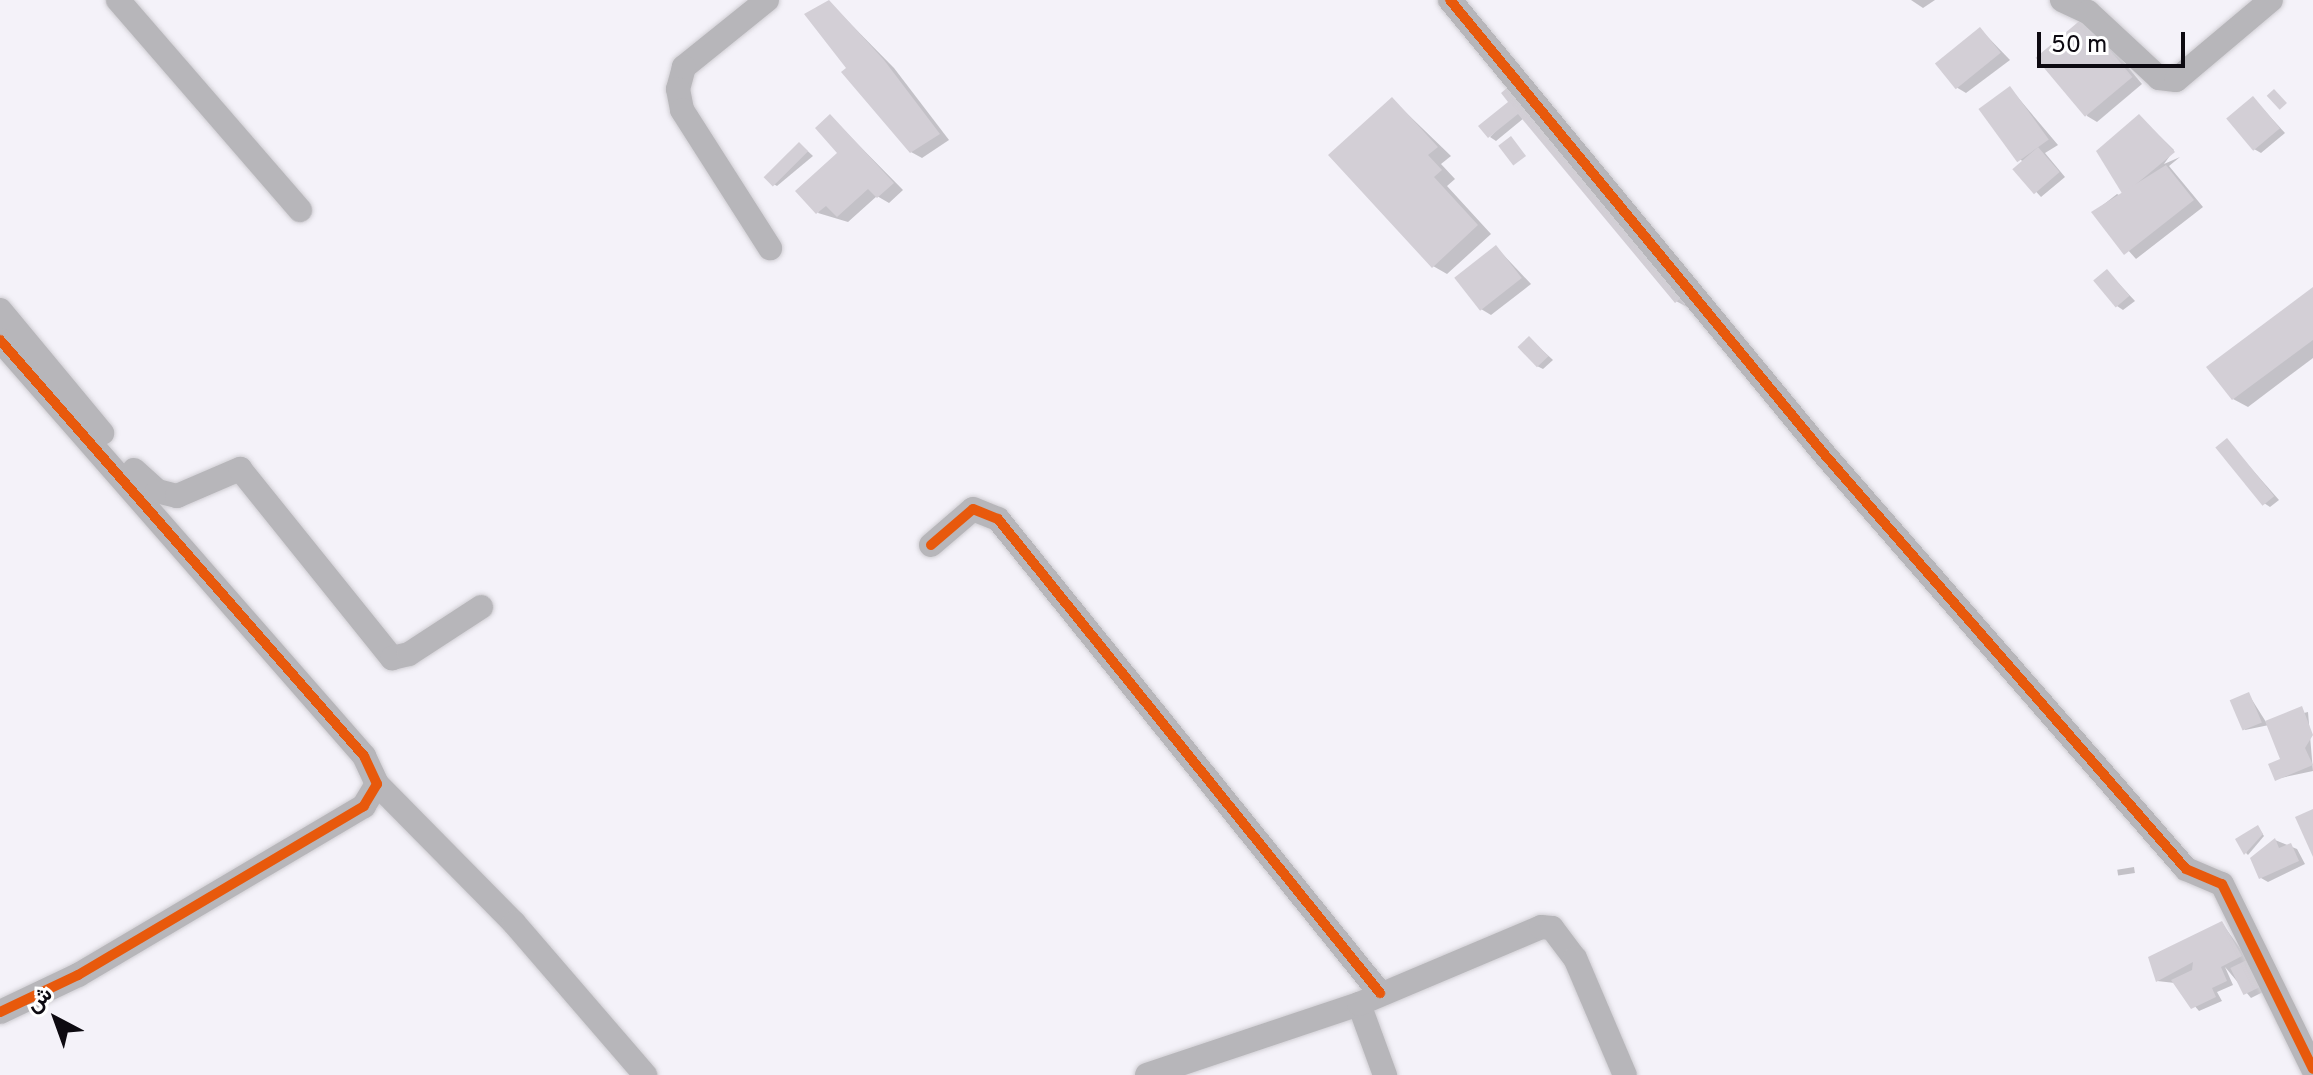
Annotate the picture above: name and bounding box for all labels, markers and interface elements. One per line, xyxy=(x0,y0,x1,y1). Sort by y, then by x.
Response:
scale bar xyxy=(2041,16,2189,66)
text: 50 m xyxy=(2051,31,2107,61)
north arrow xyxy=(16,979,96,1059)
text: ش xyxy=(21,982,59,1019)

